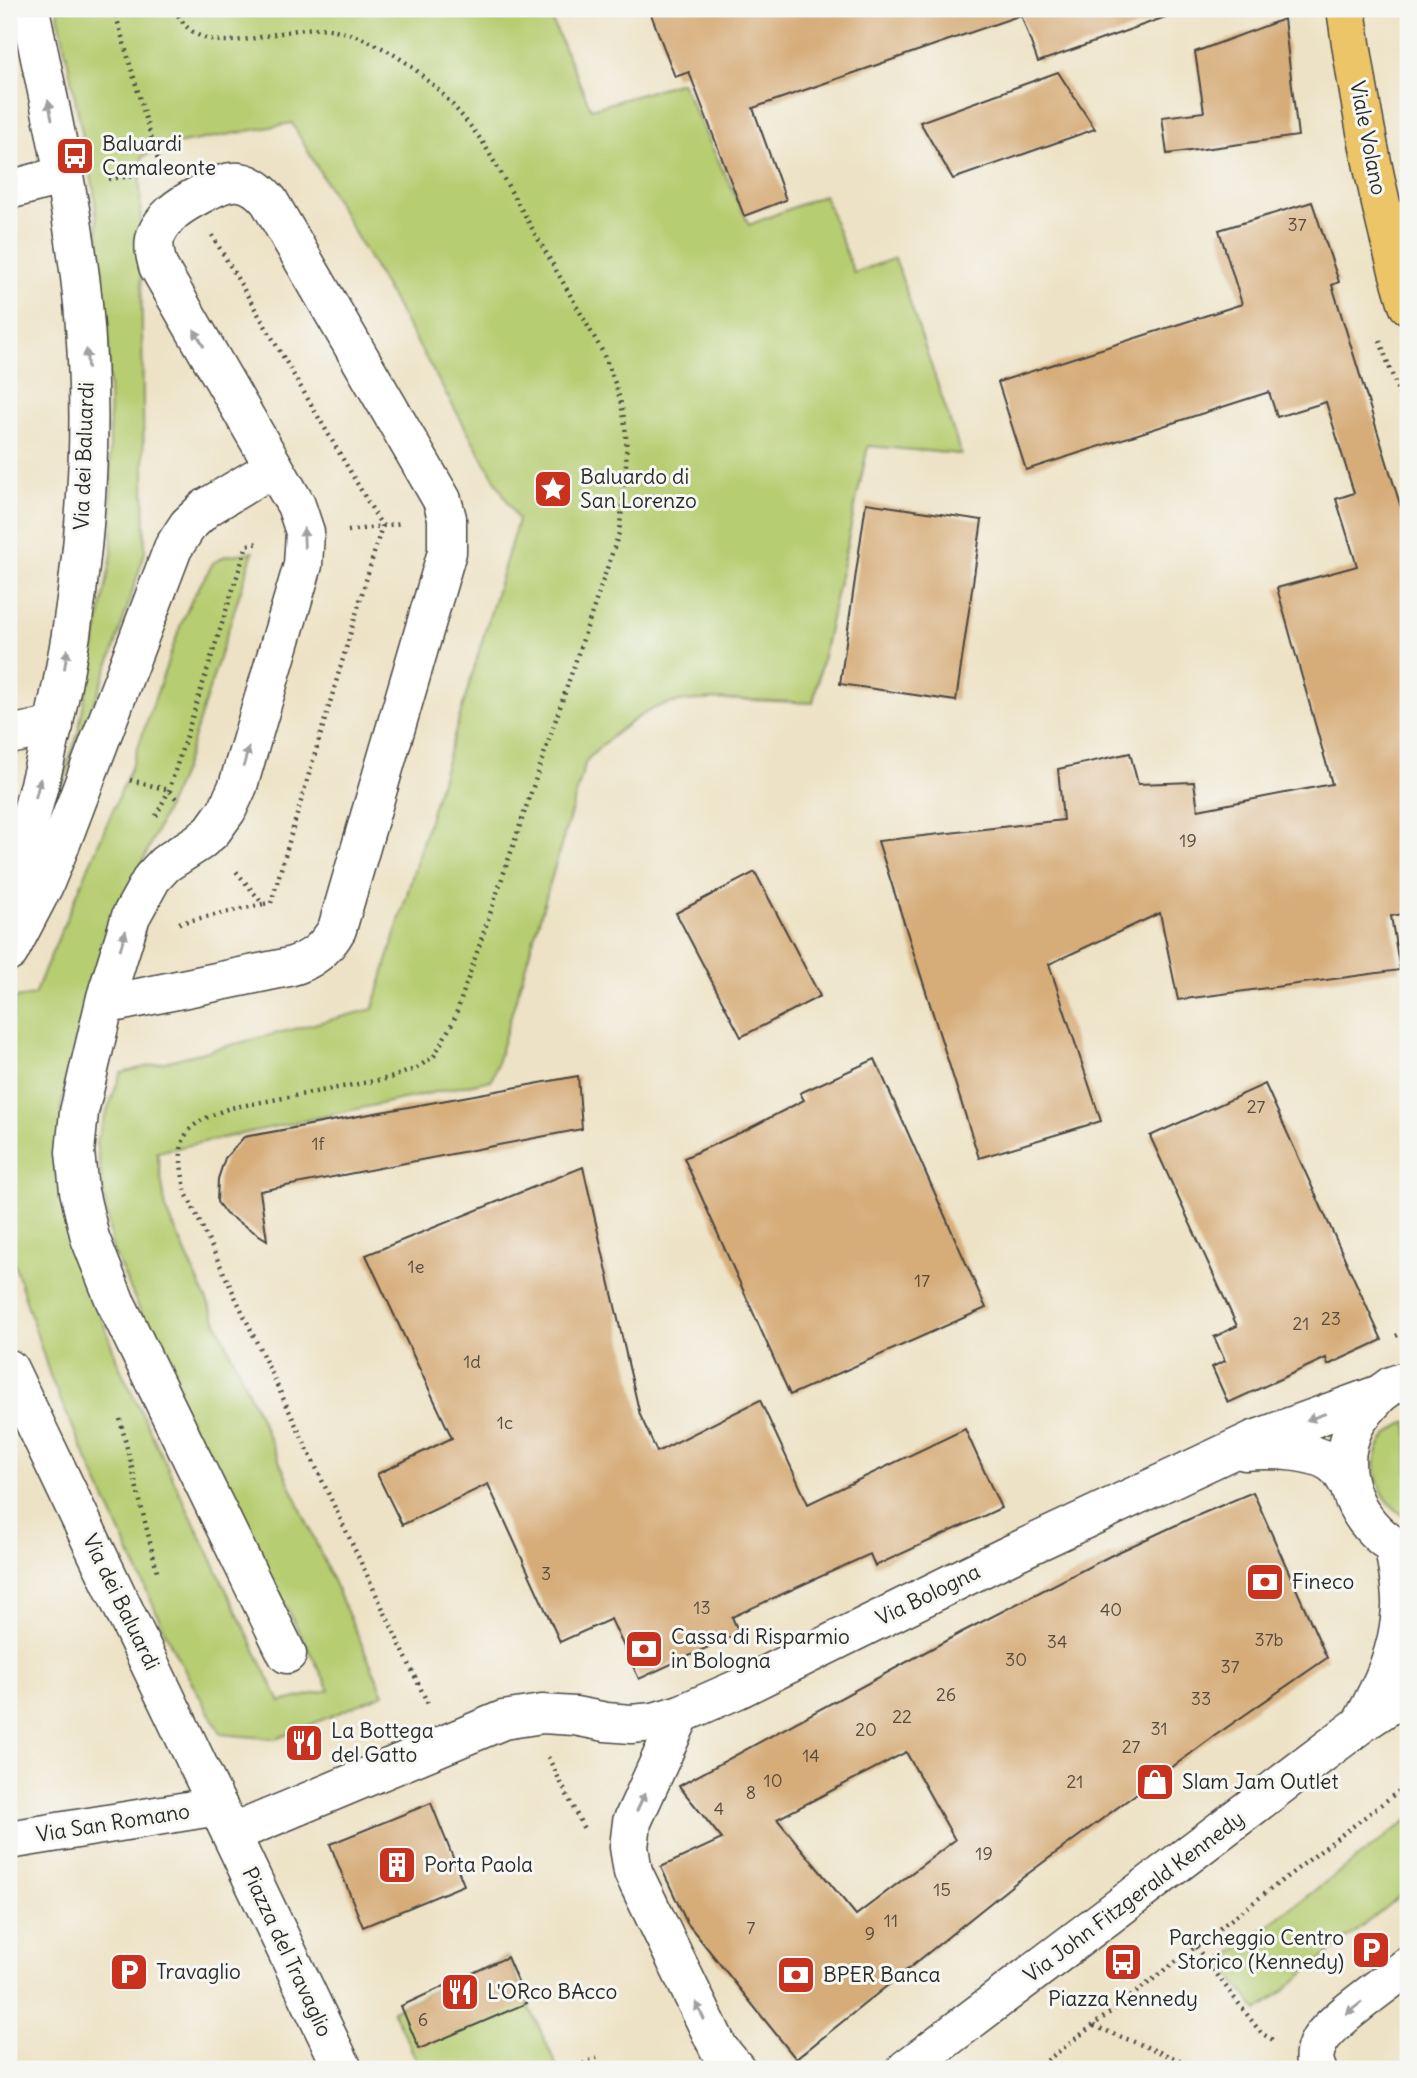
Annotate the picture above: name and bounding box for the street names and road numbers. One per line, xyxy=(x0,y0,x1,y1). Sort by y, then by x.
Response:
street label: Viale Volano xyxy=(1344,79,1393,197)
street label: Via dei Baluardi xyxy=(67,382,100,530)
street label: Via dei Baluardi xyxy=(77,1529,166,1674)
street label: Via Bologna xyxy=(871,1558,984,1631)
street label: Via San Romano xyxy=(34,1797,192,1848)
street label: Via John Fitzgerald Kennedy xyxy=(1018,1805,1249,1988)
street label: Piazza del Travaglio xyxy=(236,1863,339,2041)

